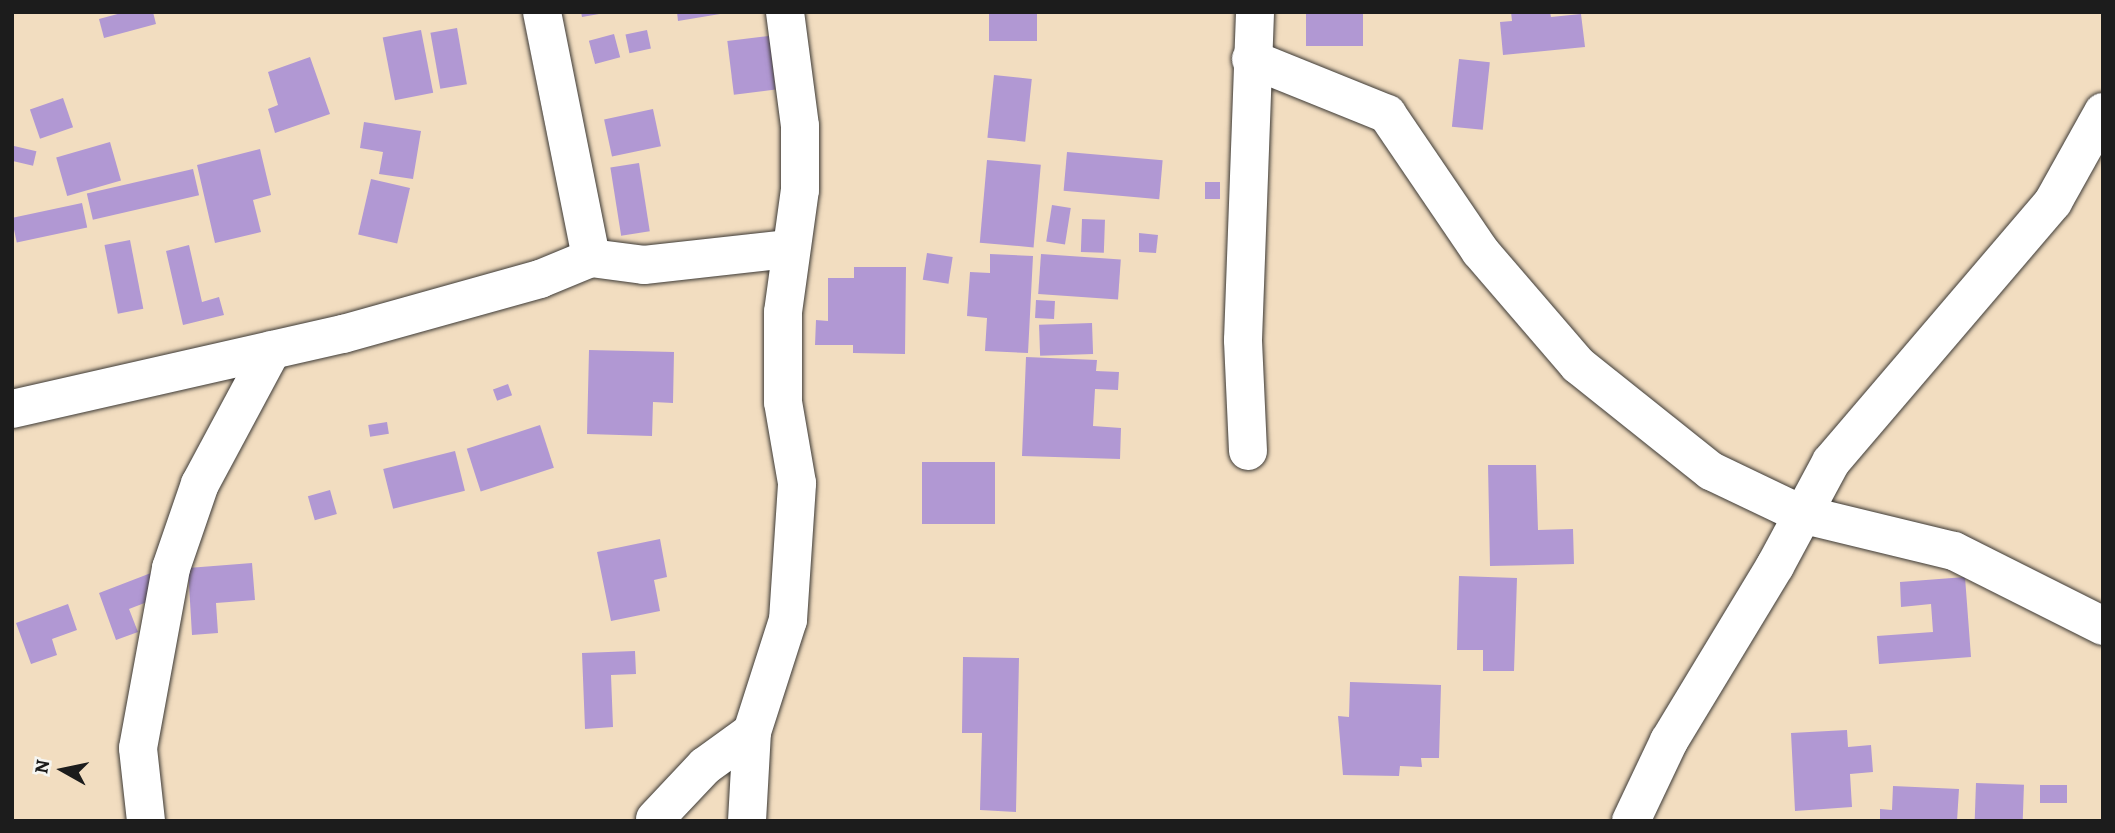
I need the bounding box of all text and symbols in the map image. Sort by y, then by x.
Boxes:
north arrow [28,735,98,805]
text: N [28,758,56,776]

